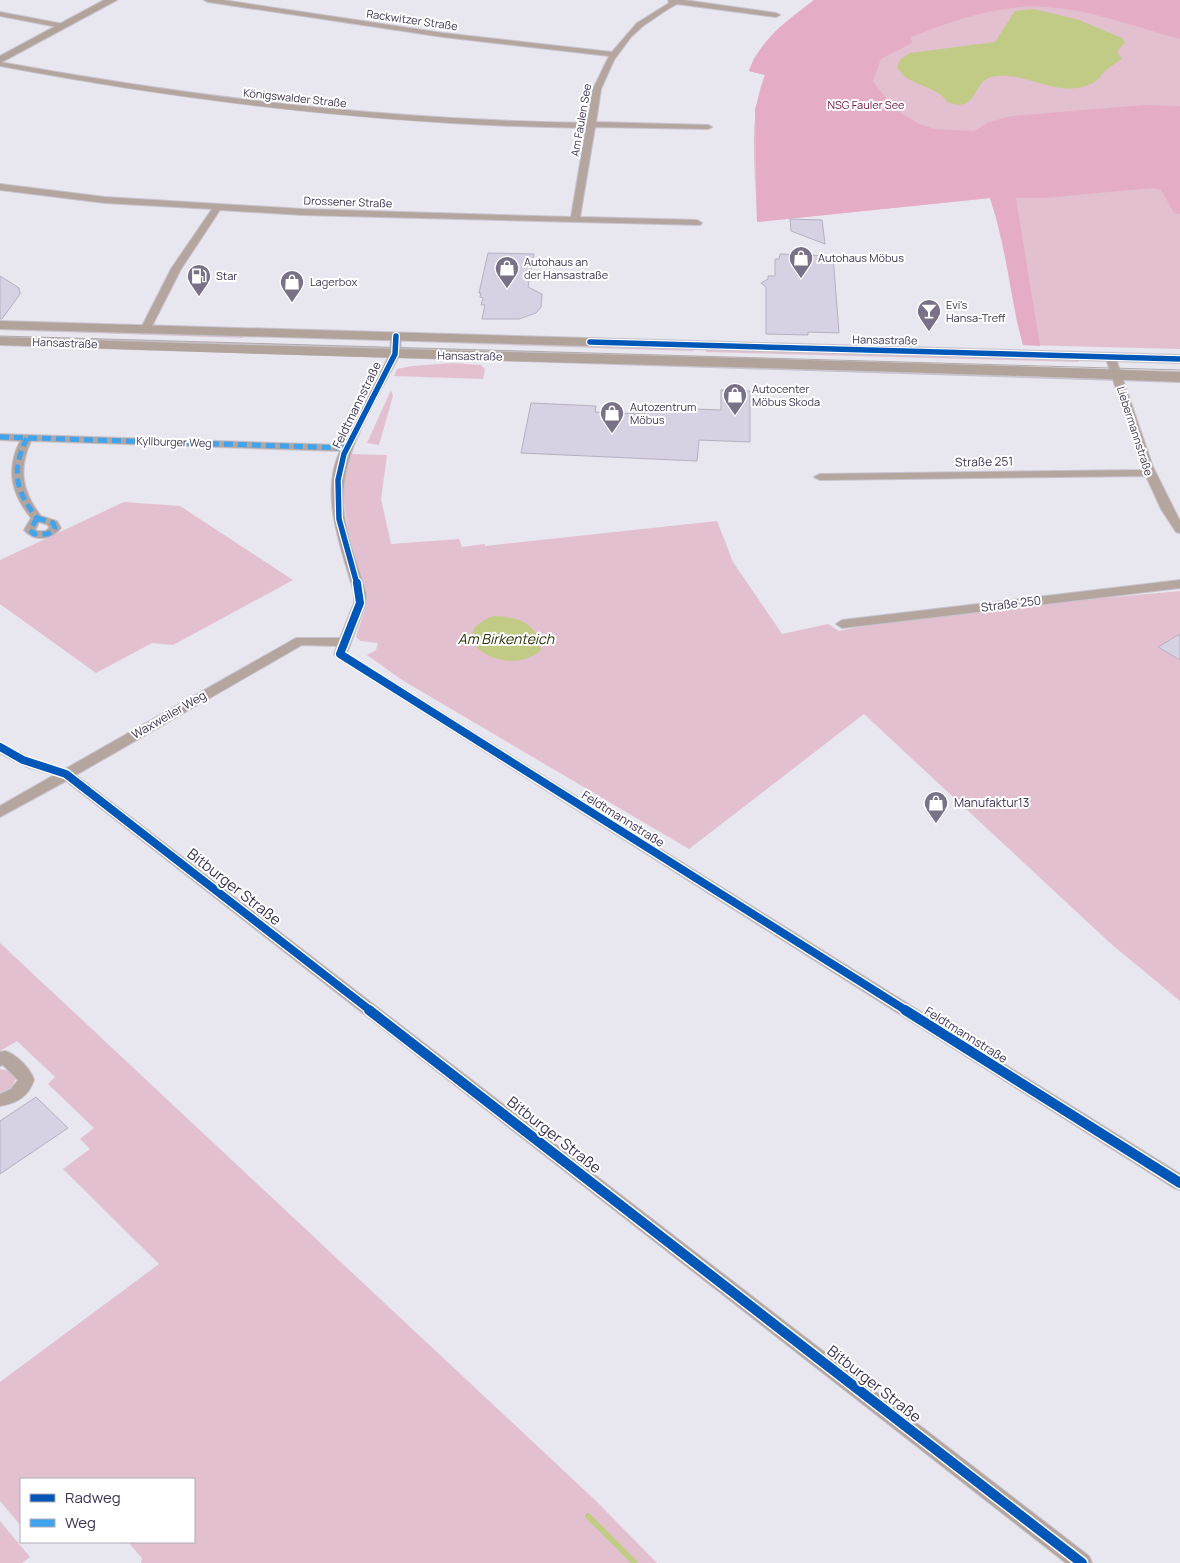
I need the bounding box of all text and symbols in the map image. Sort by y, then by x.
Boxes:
street label: Rackwitzer Straße [365,6,459,33]
street label: Am Faulen See [567,82,594,157]
street label: Königswalder Straße [243,85,348,110]
park label: NSG Fauler See [827,97,905,112]
street label: Drossener Straße [303,192,393,211]
shop icon: Autohaus Möbus [788,245,814,279]
place label: Autohaus Möbus [818,250,904,265]
place label: Autohaus an der Hansastraße [524,254,609,282]
shop icon: Autohaus an der Hansastraße [494,255,520,289]
fuel station icon: Star [186,263,212,297]
place label: Star [216,268,237,283]
shop icon: Lagerbox [279,269,305,303]
place label: Lagerbox [310,274,358,289]
place label: Evi's Hansa-Treff [946,297,1006,325]
bar icon: Evi's Hansa-Treff [916,298,942,332]
street label: Hansastraße [852,331,918,348]
street label: Hansastraße [32,334,98,351]
street label: Hansastraße [437,347,503,364]
street label: Feldtmannstraße [328,358,385,451]
place label: Autocenter Möbus Skoda [752,381,820,409]
shop icon: Autocenter Möbus Skoda [722,382,748,416]
street label: Liebermannstraße [1114,384,1157,478]
place label: Autozentrum Möbus [630,399,696,427]
shop icon: Autozentrum Möbus [599,400,625,434]
street label: Kyllburger Weg [136,433,212,450]
street label: Straße 251 [955,452,1013,471]
street label: Straße 250 [980,591,1042,616]
water label: Am Birkenteich [458,629,555,648]
street label: Waxweiler Weg [128,686,209,743]
street label: Feldtmannstraße [579,786,668,851]
shop icon: Manufaktur13 [923,790,949,824]
place label: Manufaktur13 [954,794,1029,811]
street label: Bitburger Straße [183,843,286,930]
street label: Feldtmannstraße [922,1002,1011,1067]
street label: Bitburger Straße [503,1091,606,1178]
street label: Bitburger Straße [823,1340,926,1427]
legend [20,1478,195,1543]
text: Radweg [65,1487,121,1508]
text: Weg [65,1512,96,1533]

